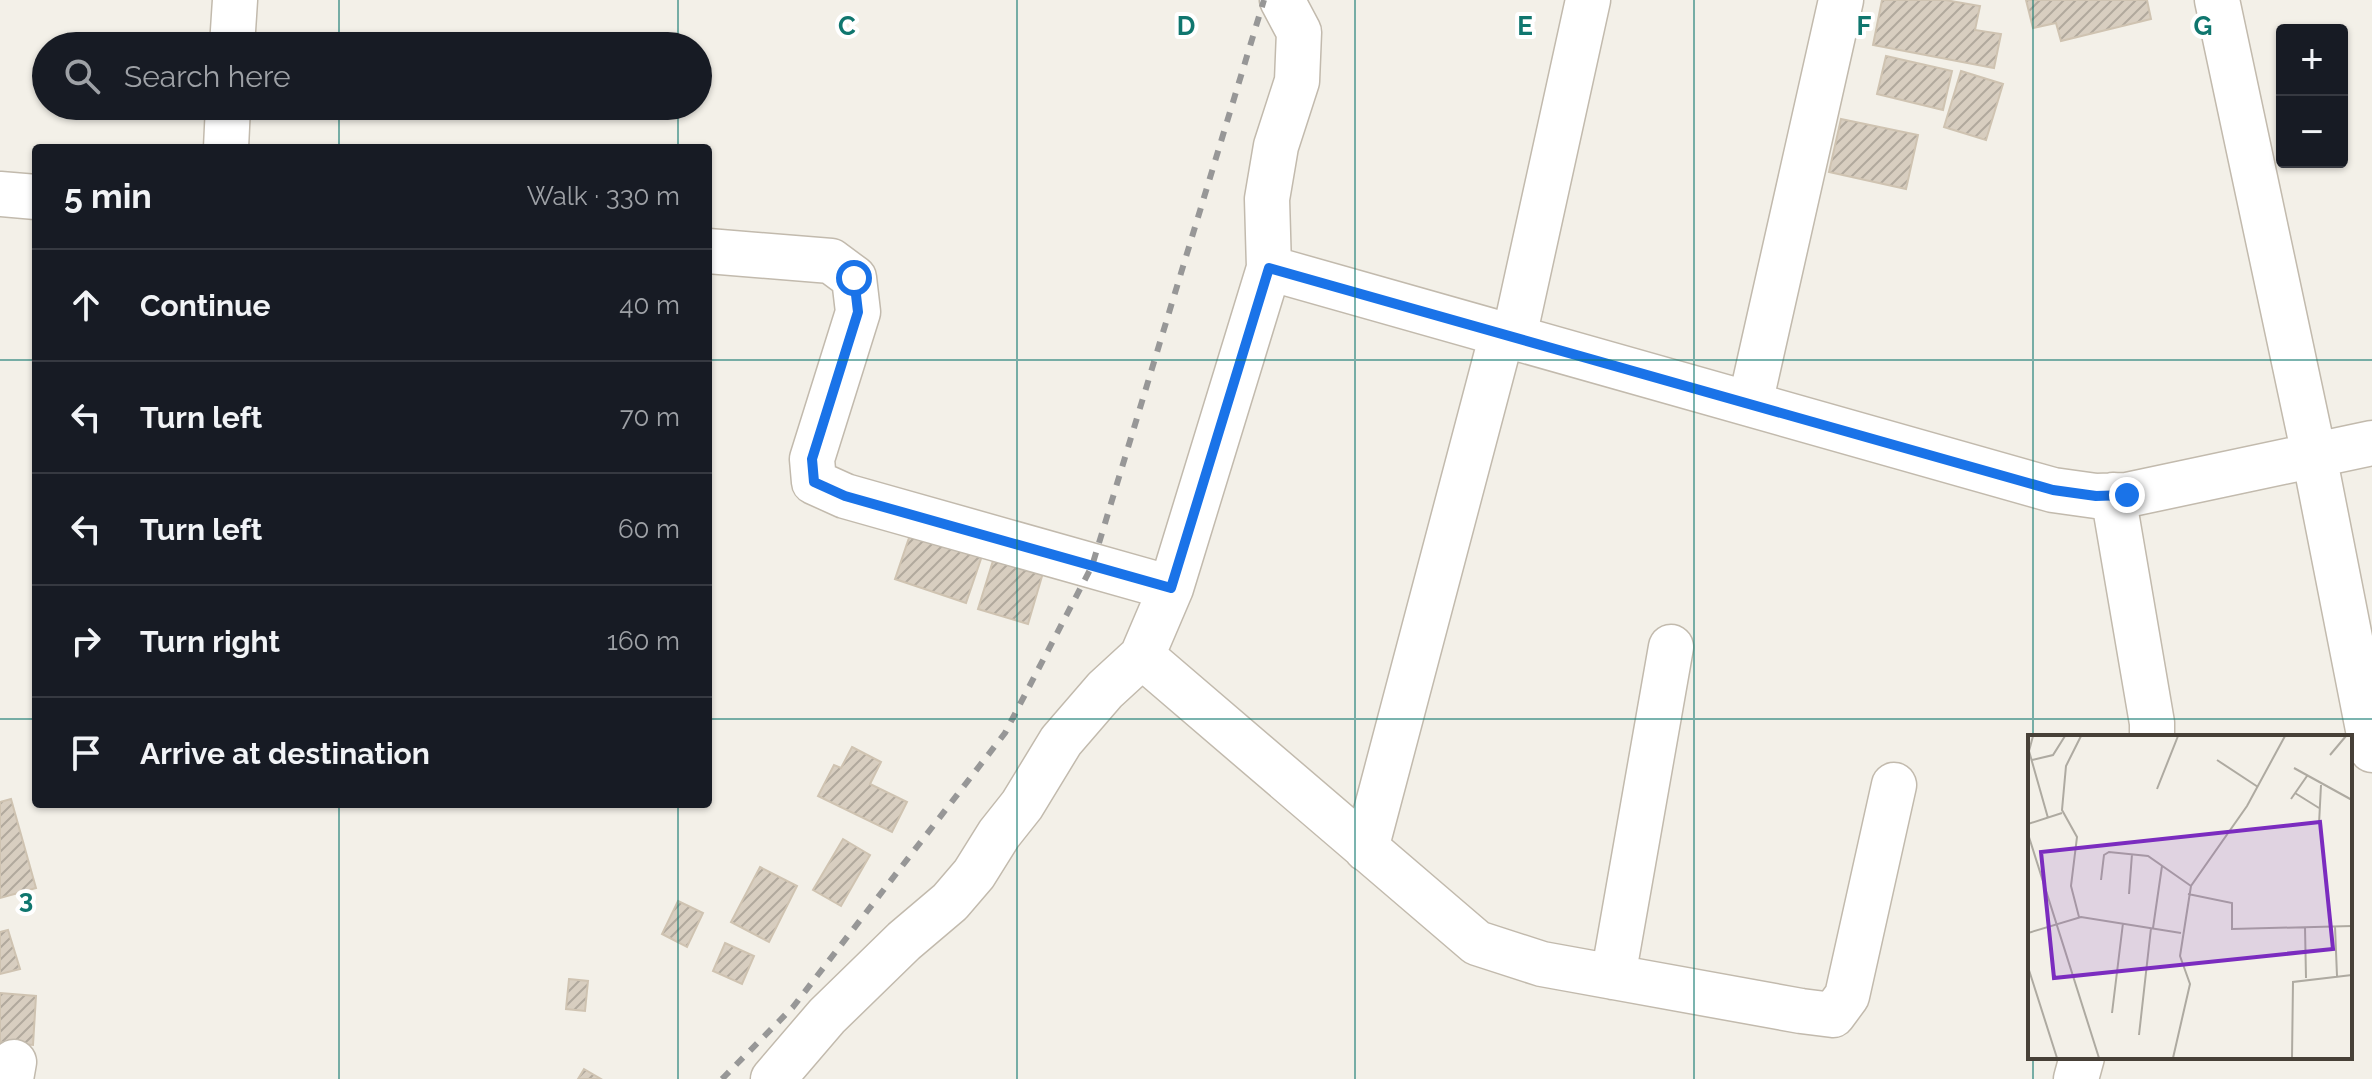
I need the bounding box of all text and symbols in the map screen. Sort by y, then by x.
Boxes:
text: C [838,11,856,41]
text: D [1177,11,1195,41]
text: E [1517,11,1533,41]
text: F [1857,11,1872,41]
text: G [2194,11,2212,41]
map controls [2276,24,2348,168]
button: + [2276,24,2348,96]
search box [32,32,712,120]
icon: search [60,54,104,98]
text: Search here [124,59,291,94]
button: − [2276,96,2348,168]
text: 5 min [64,176,152,216]
text: Walk · 330 m [527,181,680,211]
route start [836,260,872,296]
icon: ahead [64,283,108,327]
text: Continue [140,288,271,323]
text: 40 m [619,290,680,320]
icon: left [64,395,108,439]
text: Turn left [140,400,262,435]
text: 70 m [620,402,680,432]
route end [2109,477,2145,513]
icon: left [64,507,108,551]
text: Turn left [140,512,262,547]
text: 60 m [618,514,680,544]
icon: right [64,619,108,663]
text: Turn right [140,624,280,659]
text: 160 m [607,626,680,656]
icon: arrive [64,731,108,775]
inset map [2028,735,2352,1059]
text: Arrive at destination [140,736,430,771]
text: 3 [19,884,33,914]

